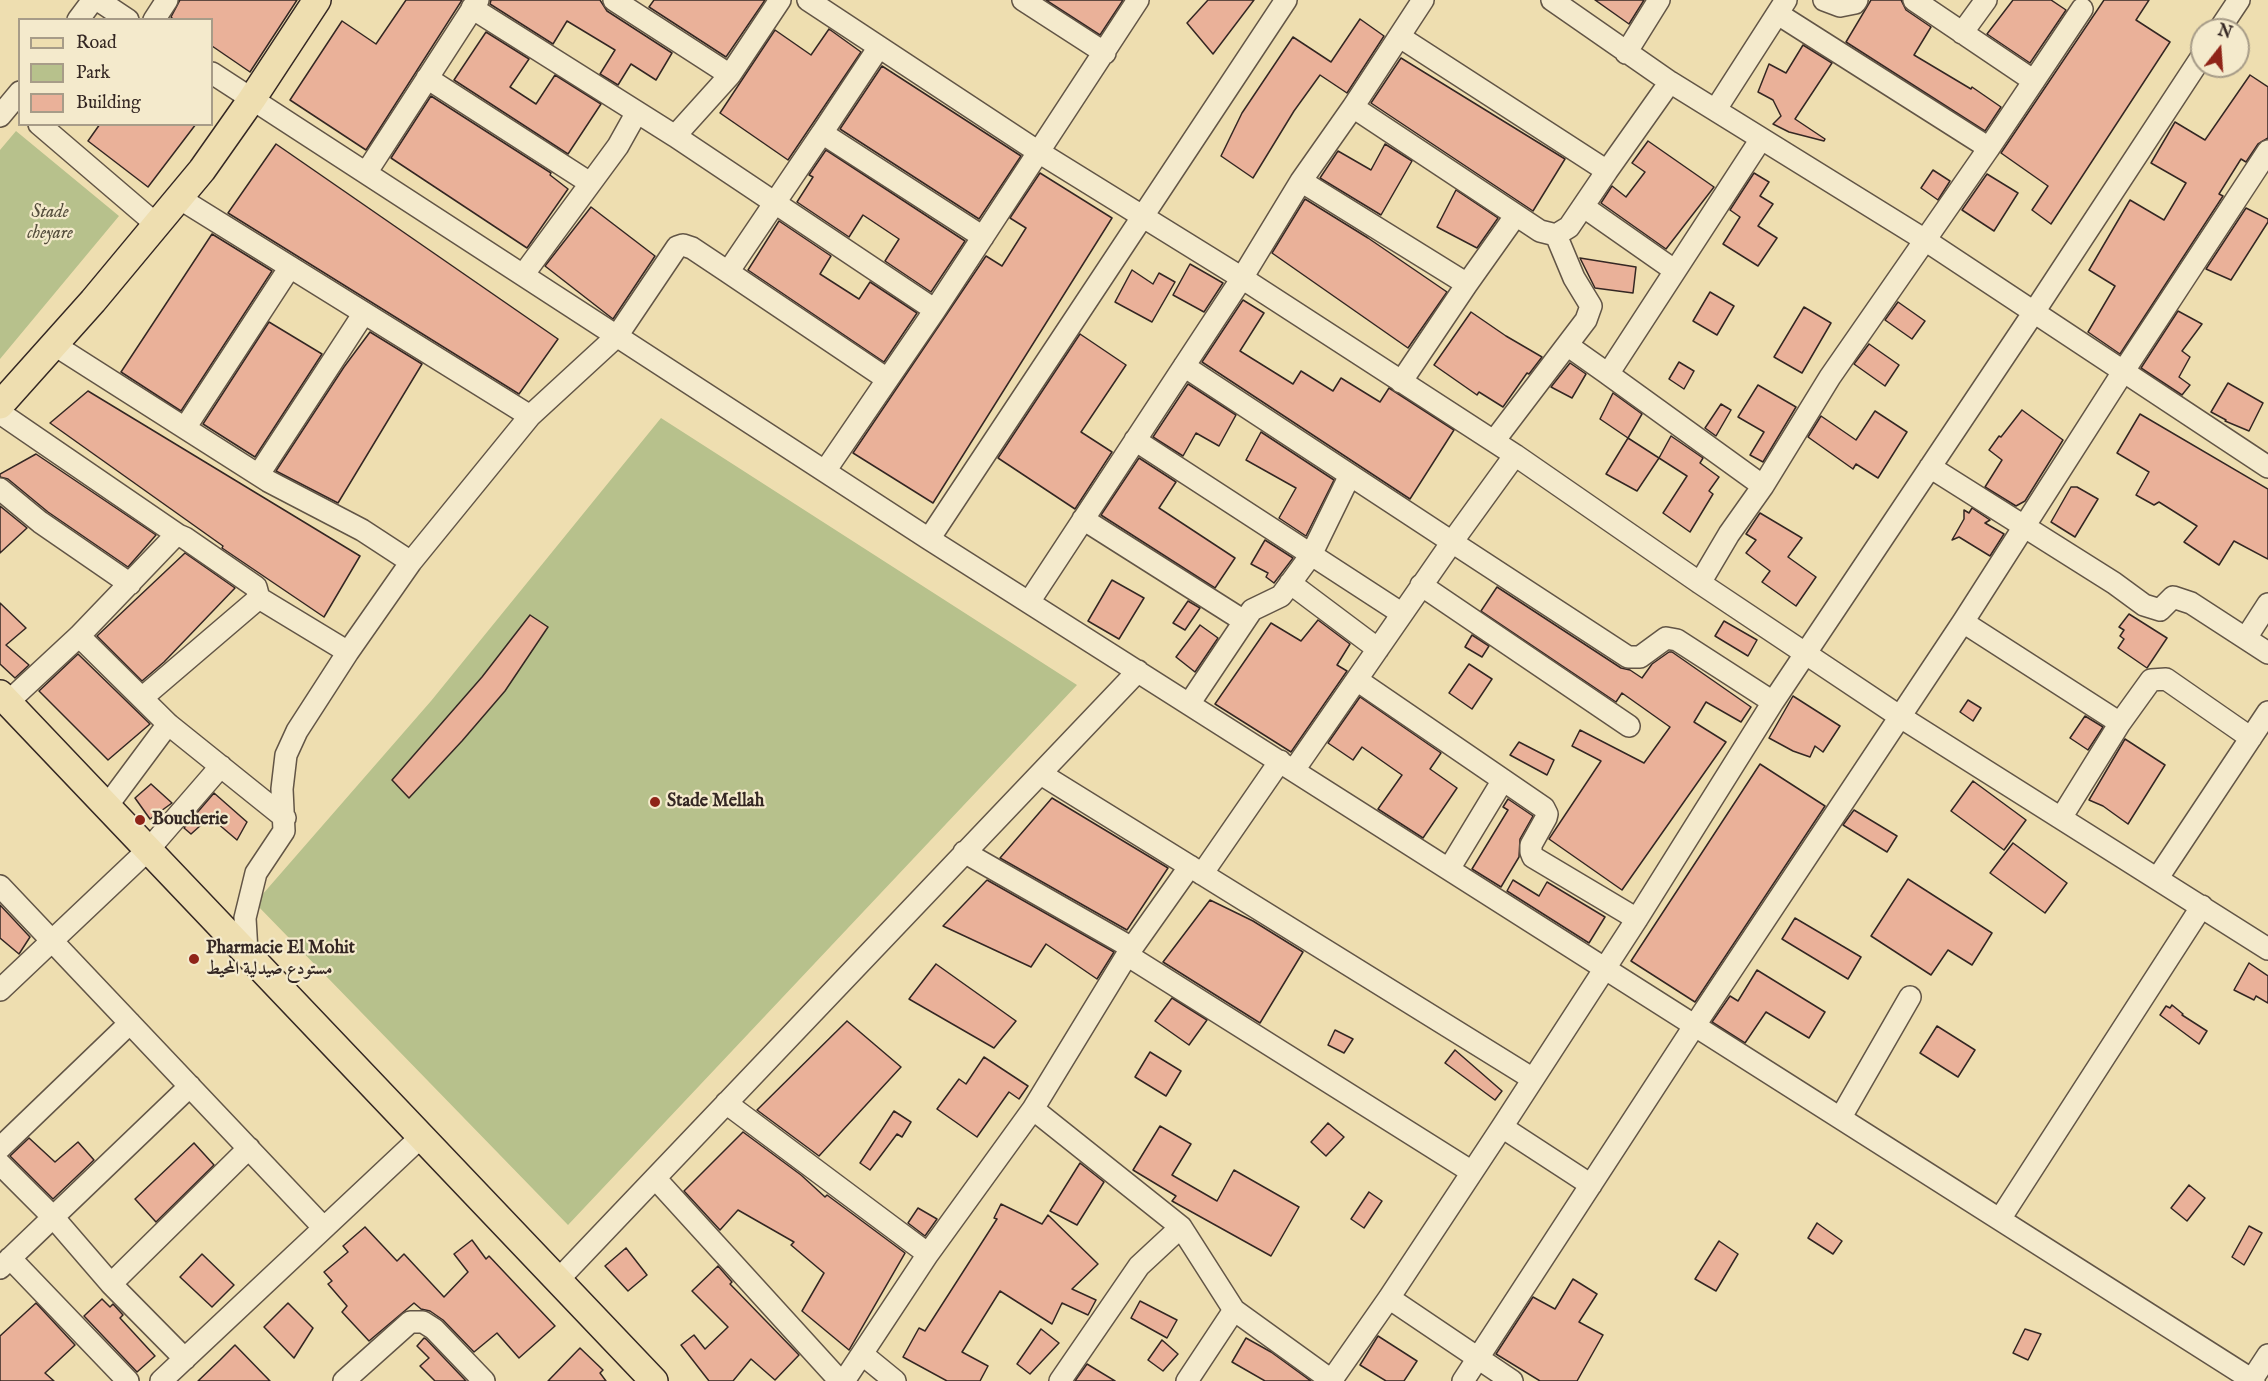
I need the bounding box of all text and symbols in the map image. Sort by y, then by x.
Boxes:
legend [18,18,213,126]
north arrow [2190,18,2250,78]
text: N [2215,21,2234,44]
text: Road [76,32,117,55]
text: Park [76,62,110,85]
text: Building [76,92,141,115]
park label: Stade cheyare [27,202,73,244]
place label: Stade Mellah [667,791,764,813]
marker: Stade Mellah [648,795,662,809]
place label: Boucherie [152,809,228,831]
marker: Boucherie [133,813,147,827]
place label: Pharmacie El Mohit مستودع صيدلية المحيط [206,938,355,980]
marker: Pharmacie El Mohit مستودع صيدلية المحيط [187,952,201,966]

